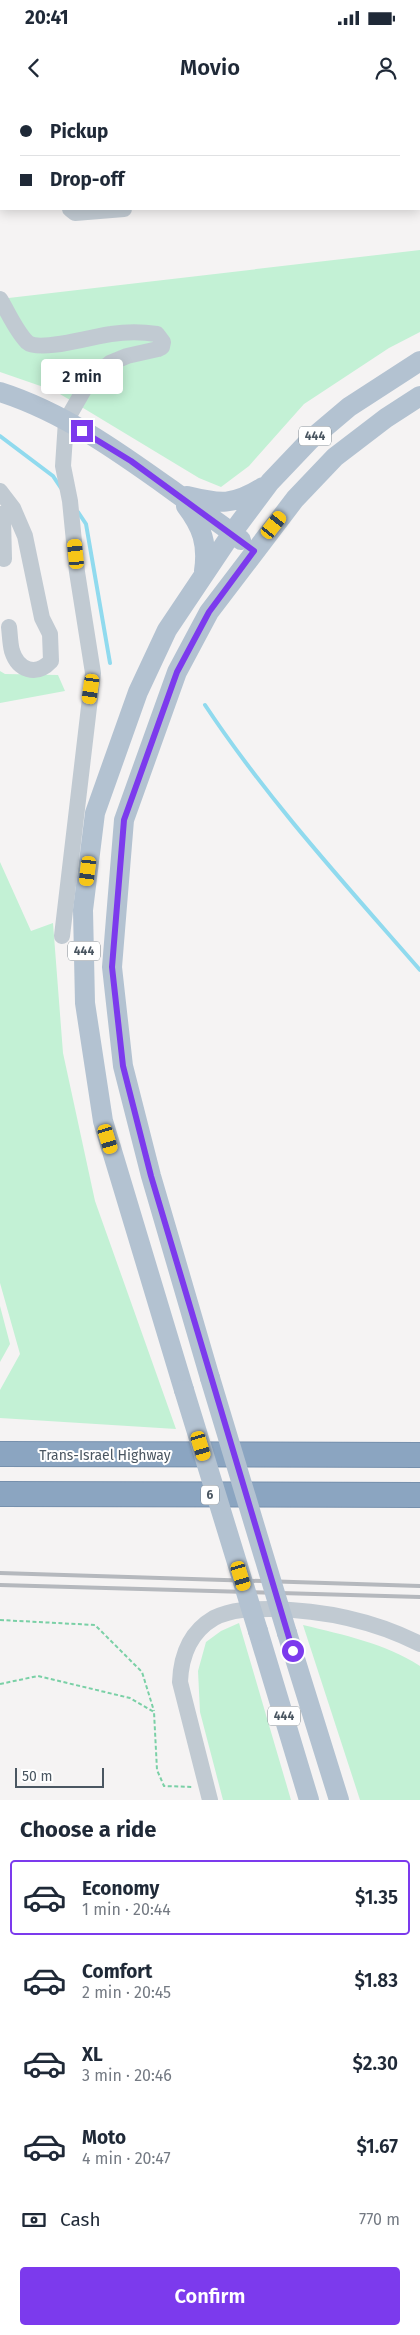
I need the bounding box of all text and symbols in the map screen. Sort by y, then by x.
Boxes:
text: 20:41 [25,6,69,29]
icon: back [20,54,48,82]
text: Movio [180,54,240,81]
icon: person [372,54,400,82]
text: Pickup [50,120,108,143]
text: Drop-off [50,168,124,191]
callout: 2 min [41,358,123,394]
text: 2 min [62,367,102,386]
route end [71,420,93,442]
road number: 444 [299,426,331,446]
car [258,509,289,541]
car [66,538,85,570]
car [81,673,100,705]
car [78,855,97,887]
road number: 444 [68,941,100,960]
car [96,1122,119,1156]
car [189,1429,212,1463]
street label: Trans-Israel Highway [39,1447,171,1464]
road number: 6 [201,1486,219,1504]
car [229,1559,252,1593]
route start [282,1640,304,1662]
road number: 444 [268,1706,300,1725]
scale bar [15,1765,104,1788]
text: 50 m [22,1768,53,1785]
text: Choose a ride [20,1816,156,1843]
icon: car [22,1875,67,1920]
text: Economy [82,1877,159,1900]
text: $1.35 [355,1886,398,1909]
text: 1 min · 20:44 [82,1900,171,1919]
icon: car [22,1958,67,2003]
text: Comfort [82,1960,152,1983]
text: $1.83 [354,1969,398,1992]
text: 2 min · 20:45 [82,1983,171,2002]
icon: car [22,2041,67,2086]
text: XL [82,2043,103,2066]
text: $2.30 [352,2052,398,2075]
text: 3 min · 20:46 [82,2066,172,2085]
icon: car [22,2124,67,2169]
text: Moto [82,2126,126,2149]
text: $1.67 [356,2135,398,2158]
text: 4 min · 20:47 [82,2149,171,2168]
icon: cash [20,2206,48,2234]
text: Cash [60,2208,101,2231]
text: 770 m [359,2210,400,2229]
button: Confirm [20,2267,400,2325]

